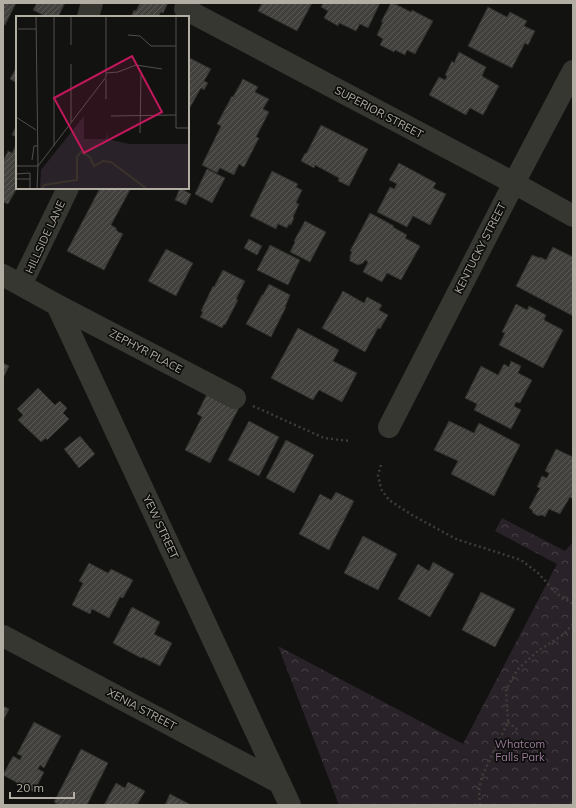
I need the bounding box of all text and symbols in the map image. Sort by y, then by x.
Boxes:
inset map [16,16,189,189]
street label: SUPERIOR STREET [332,83,426,141]
street label: HILLSIDE LANE [22,198,68,276]
street label: KENTUCKY STREET [451,200,509,296]
street label: ZEPHYR PLACE [107,326,185,376]
street label: YEW STREET [140,492,182,561]
street label: XENIA STREET [105,685,179,733]
park label: Whatcom Falls Park [495,737,545,764]
scale bar [10,774,74,800]
text: 20 m [16,780,44,795]

